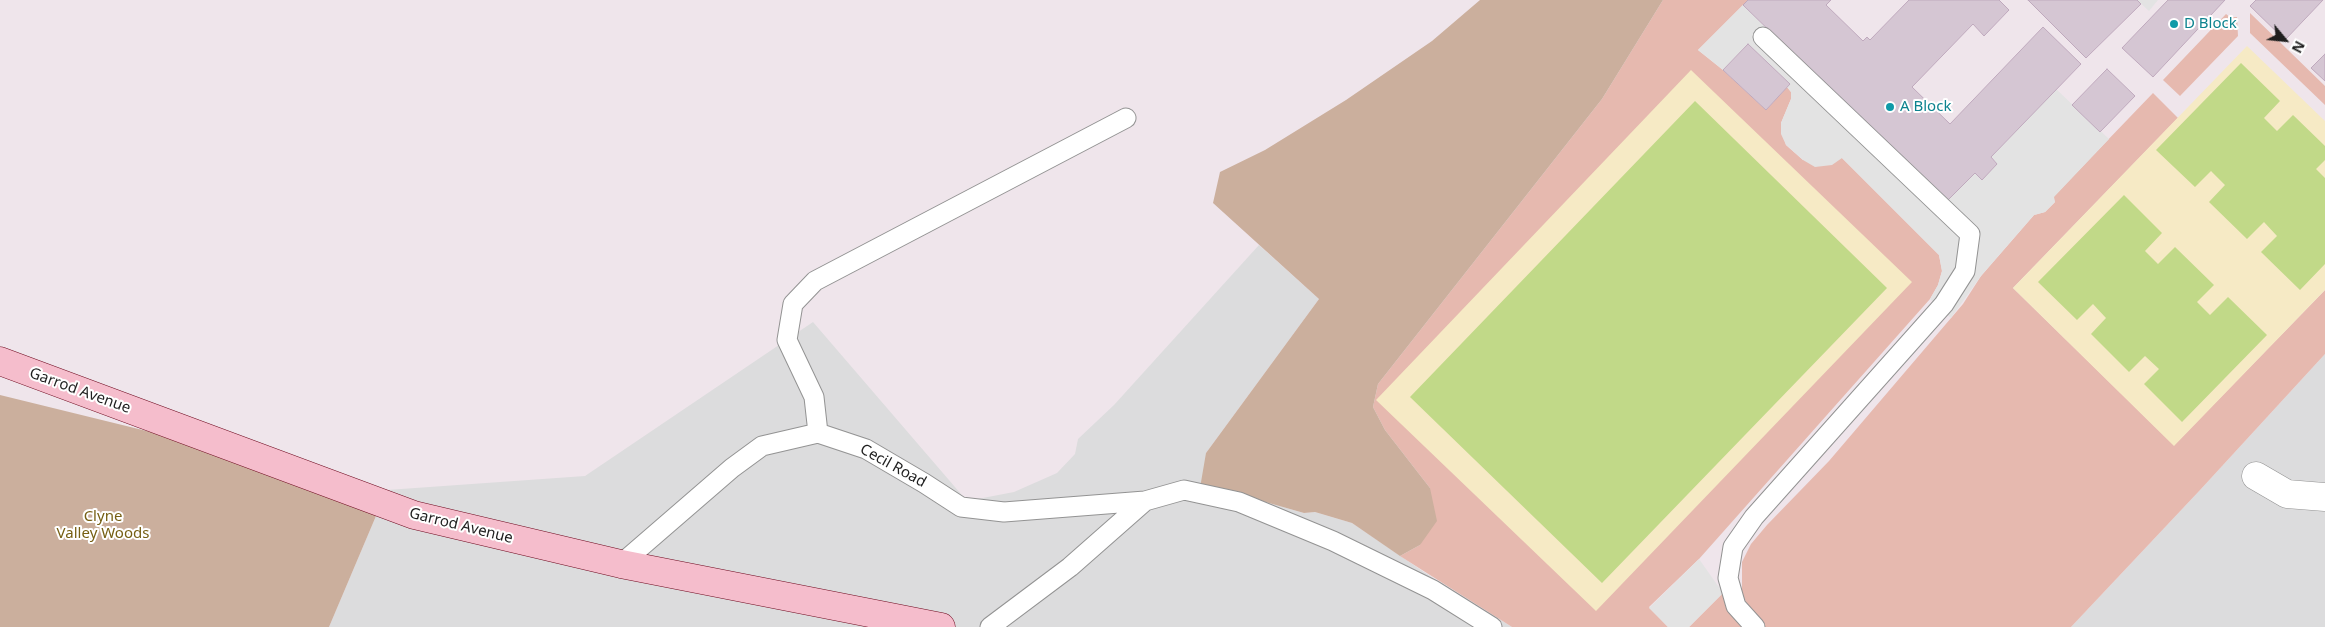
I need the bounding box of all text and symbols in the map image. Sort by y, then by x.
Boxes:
place label: D Block [2184,15,2237,33]
north arrow [2260,15,2310,65]
marker: D Block [2168,18,2180,30]
text: N [2288,38,2310,57]
place label: A Block [1900,98,1951,116]
marker: A Block [1884,101,1896,113]
street label: Garrod Avenue [27,364,133,418]
street label: Cecil Road [857,440,929,492]
street label: Garrod Avenue [407,504,515,548]
park label: Clyne Valley Woods [57,508,149,543]

